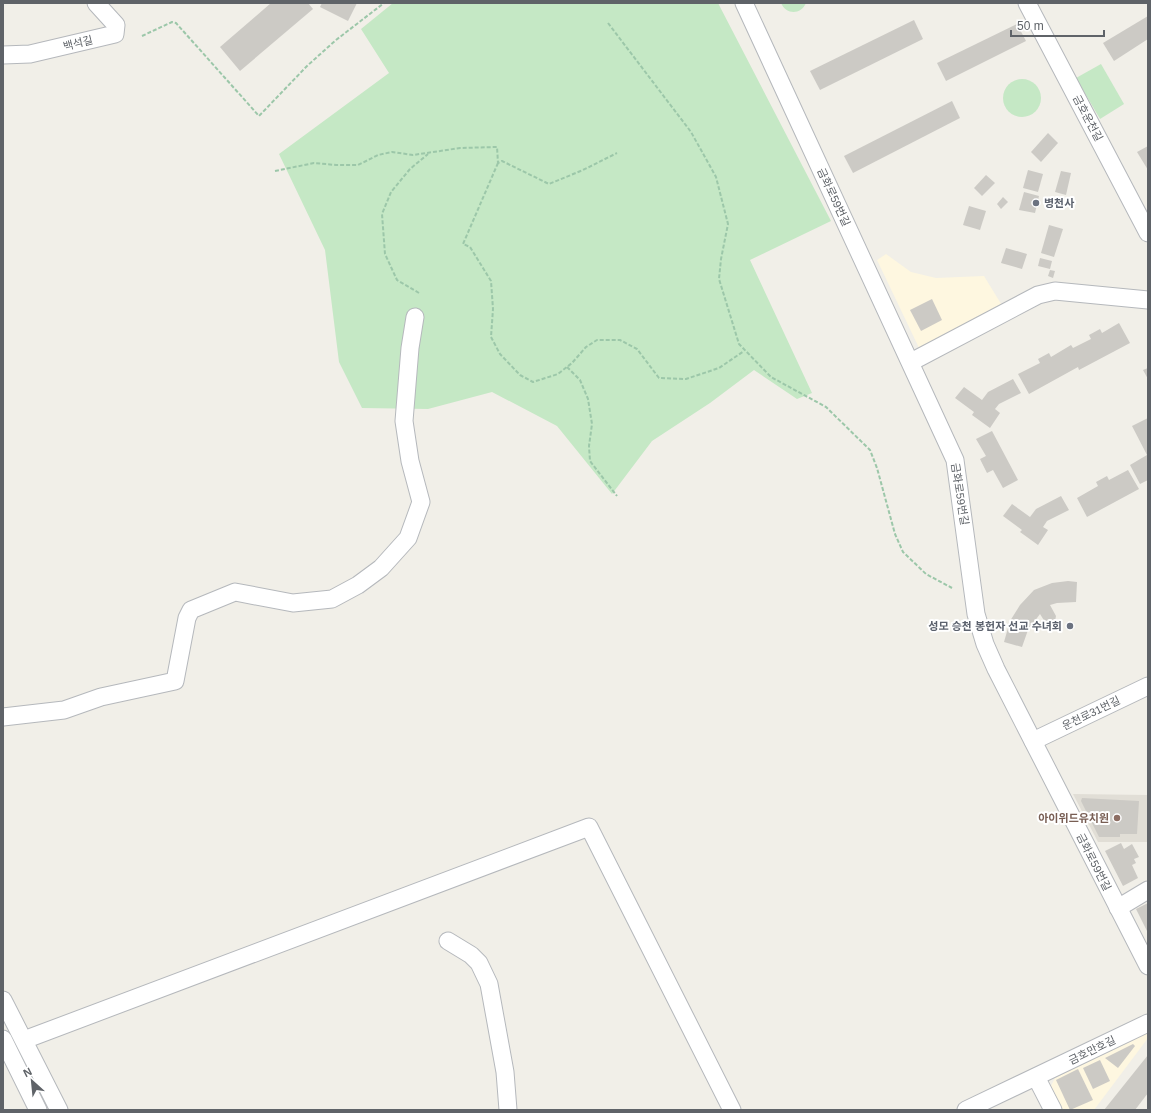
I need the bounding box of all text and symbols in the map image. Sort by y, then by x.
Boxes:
scale bar [1011,12,1104,38]
text: 50 m [1017,19,1044,33]
street label: 백석길 [62,34,94,52]
street label: 금호운천길 [1071,93,1105,143]
street label: 금화로59번길 [815,166,853,228]
place label: 병천사 [1044,197,1074,209]
marker: 병천사 [1031,198,1041,208]
street label: 금화로59번길 [949,462,971,526]
place label: 성모 승천 봉헌자 선교 수녀회 [928,620,1062,632]
marker: 성모 승천 봉헌자 선교 수녀회 [1065,621,1075,631]
street label: 운천로31번길 [1060,694,1122,732]
place label: 아이위드유치원 [1038,812,1109,824]
marker: 아이위드유치원 [1112,813,1122,823]
street label: 금화로59번길 [1074,831,1114,893]
street label: 금호만호길 [1067,1034,1117,1066]
north arrow [12,1061,52,1101]
text: N [21,1065,34,1079]

